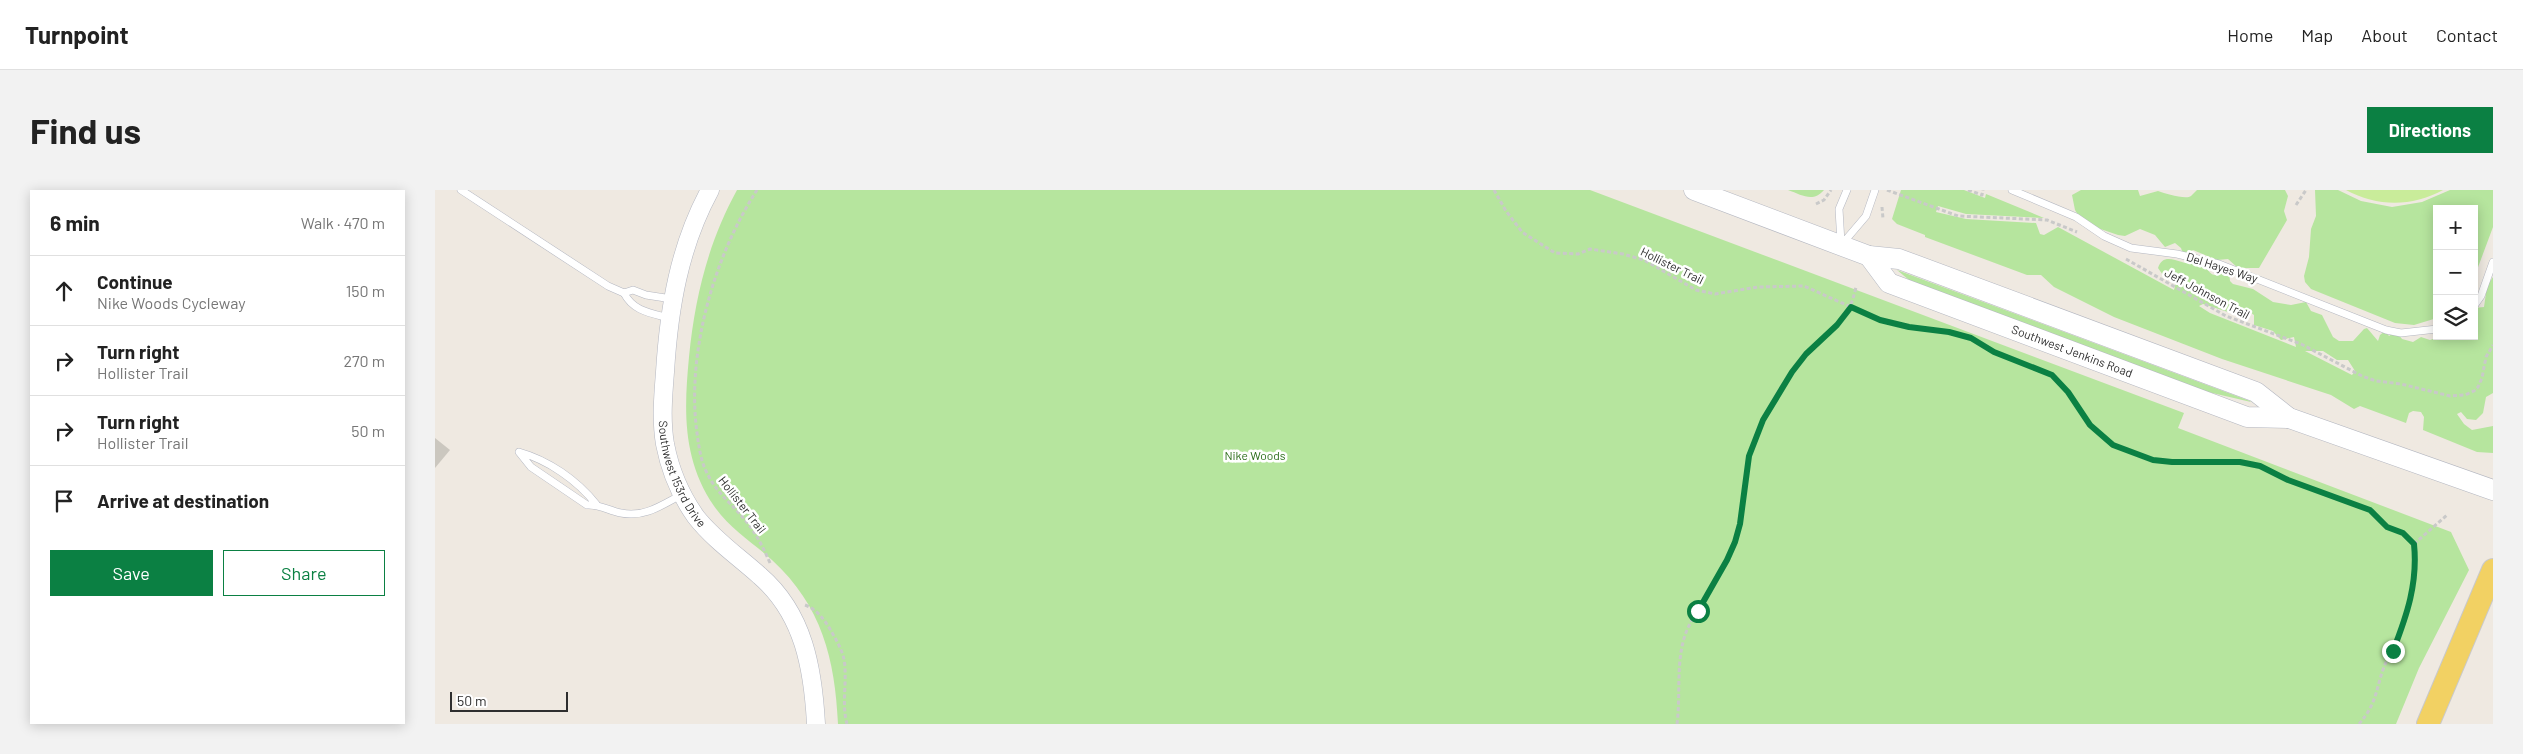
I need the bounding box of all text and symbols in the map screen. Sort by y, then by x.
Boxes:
text: Turnpoint [25,20,129,49]
text: Home [2227,24,2273,46]
text: Map [2301,24,2333,46]
text: About [2361,24,2408,46]
text: Contact [2436,24,2498,46]
button: Directions [2367,107,2493,153]
text: Find us [30,109,141,151]
map controls [2433,205,2478,340]
button: + [2433,205,2478,250]
text: 6 min [50,210,100,235]
text: Walk · 470 m [301,213,385,232]
street label: Hollister Trail [1639,244,1706,286]
street label: Del Hayes Way [2185,249,2260,285]
button: − [2433,250,2478,295]
street label: Jeff Johnson Trail [2163,265,2252,321]
text: Continue [97,270,173,293]
icon: ahead [50,277,78,305]
text: 150 m [346,281,385,300]
text: Nike Woods Cycleway [97,293,246,312]
button: layers [2433,295,2478,340]
street label: Southwest Jenkins Road [2010,322,2135,380]
text: Turn right [97,340,179,363]
icon: right [50,347,78,375]
text: 270 m [343,351,385,370]
text: Hollister Trail [97,363,188,382]
text: Turn right [97,410,179,433]
icon: right [50,417,78,445]
street label: Southwest 153rd Drive [657,420,709,530]
text: 50 m [351,421,385,440]
text: Hollister Trail [97,433,188,452]
park label: Nike Woods [1224,448,1286,462]
street label: Hollister Trail [716,473,769,536]
icon: arrive [50,487,78,515]
text: Arrive at destination [97,489,269,512]
button: Save [50,550,213,596]
button: Share [223,550,385,596]
route start [1687,600,1710,623]
route end [2382,640,2405,663]
scale bar [450,689,567,712]
text: 50 m [457,692,486,709]

